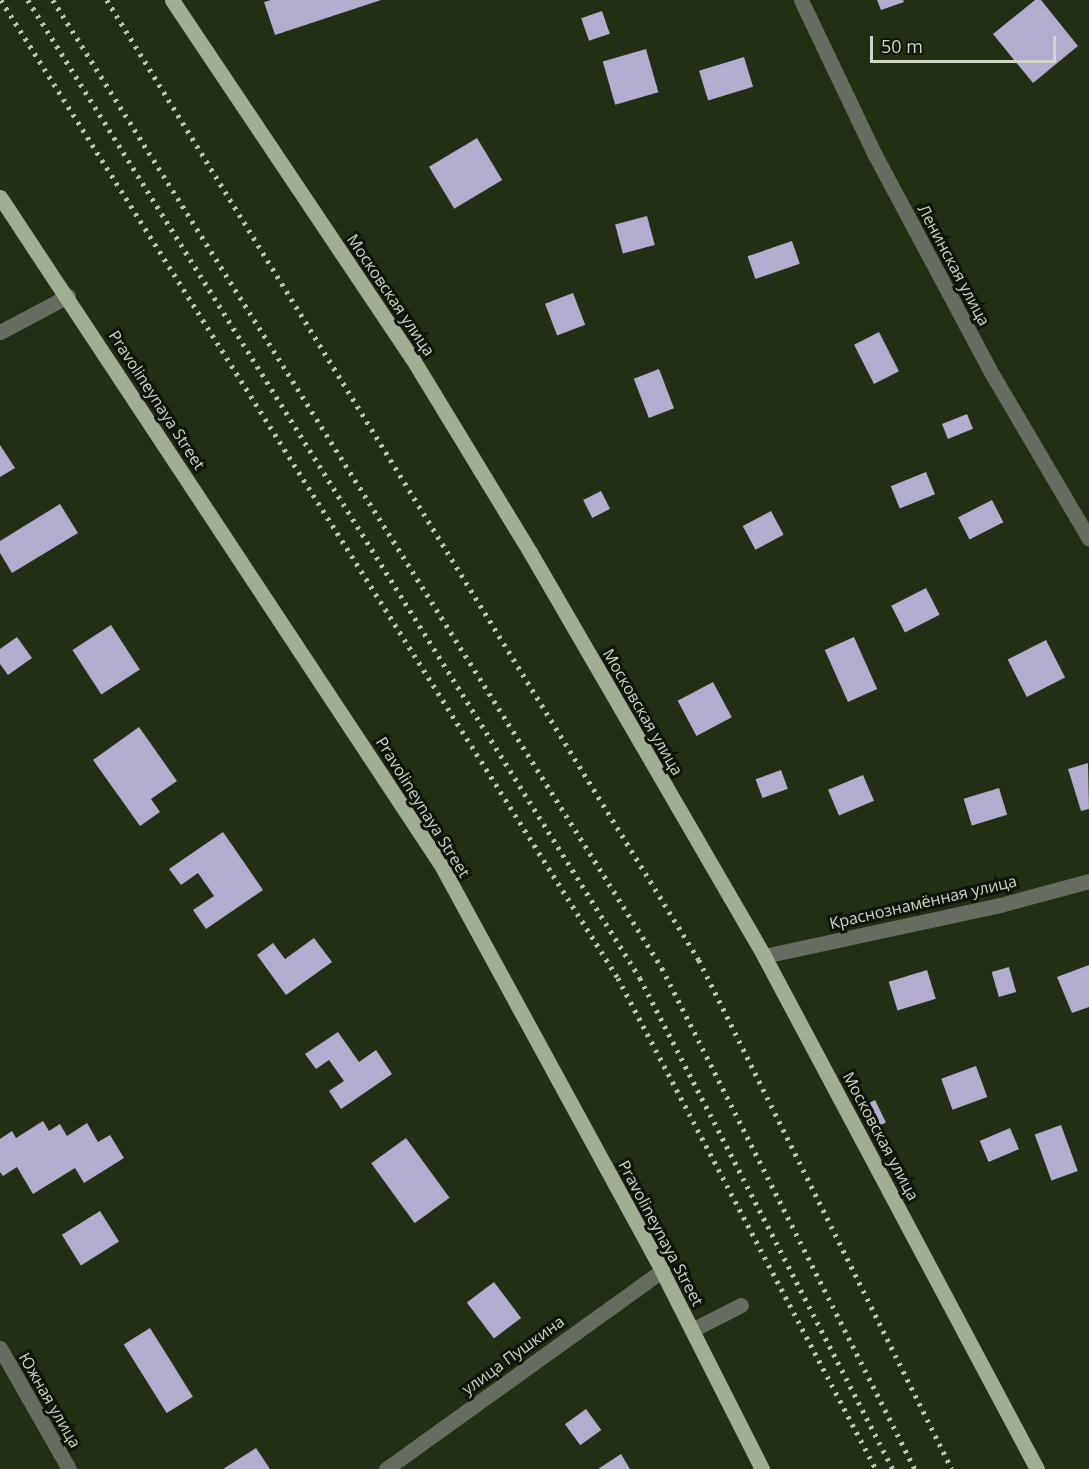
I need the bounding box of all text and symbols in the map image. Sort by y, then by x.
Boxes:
scale bar [873,24,1059,62]
text: 50 m [881,34,923,58]
street label: Ленинская улица [914,201,994,329]
street label: Московская улица [343,230,439,360]
street label: Pravolineynaya Street [105,327,209,473]
street label: Московская улица [599,645,687,779]
street label: Pravolineynaya Street [372,733,474,881]
street label: Краснознамённая улица [827,871,1019,933]
street label: Московская улица [839,1068,923,1204]
street label: Pravolineynaya Street [614,1157,708,1309]
street label: улица Пушкина [458,1311,568,1399]
street label: Южная улица [15,1349,85,1451]

